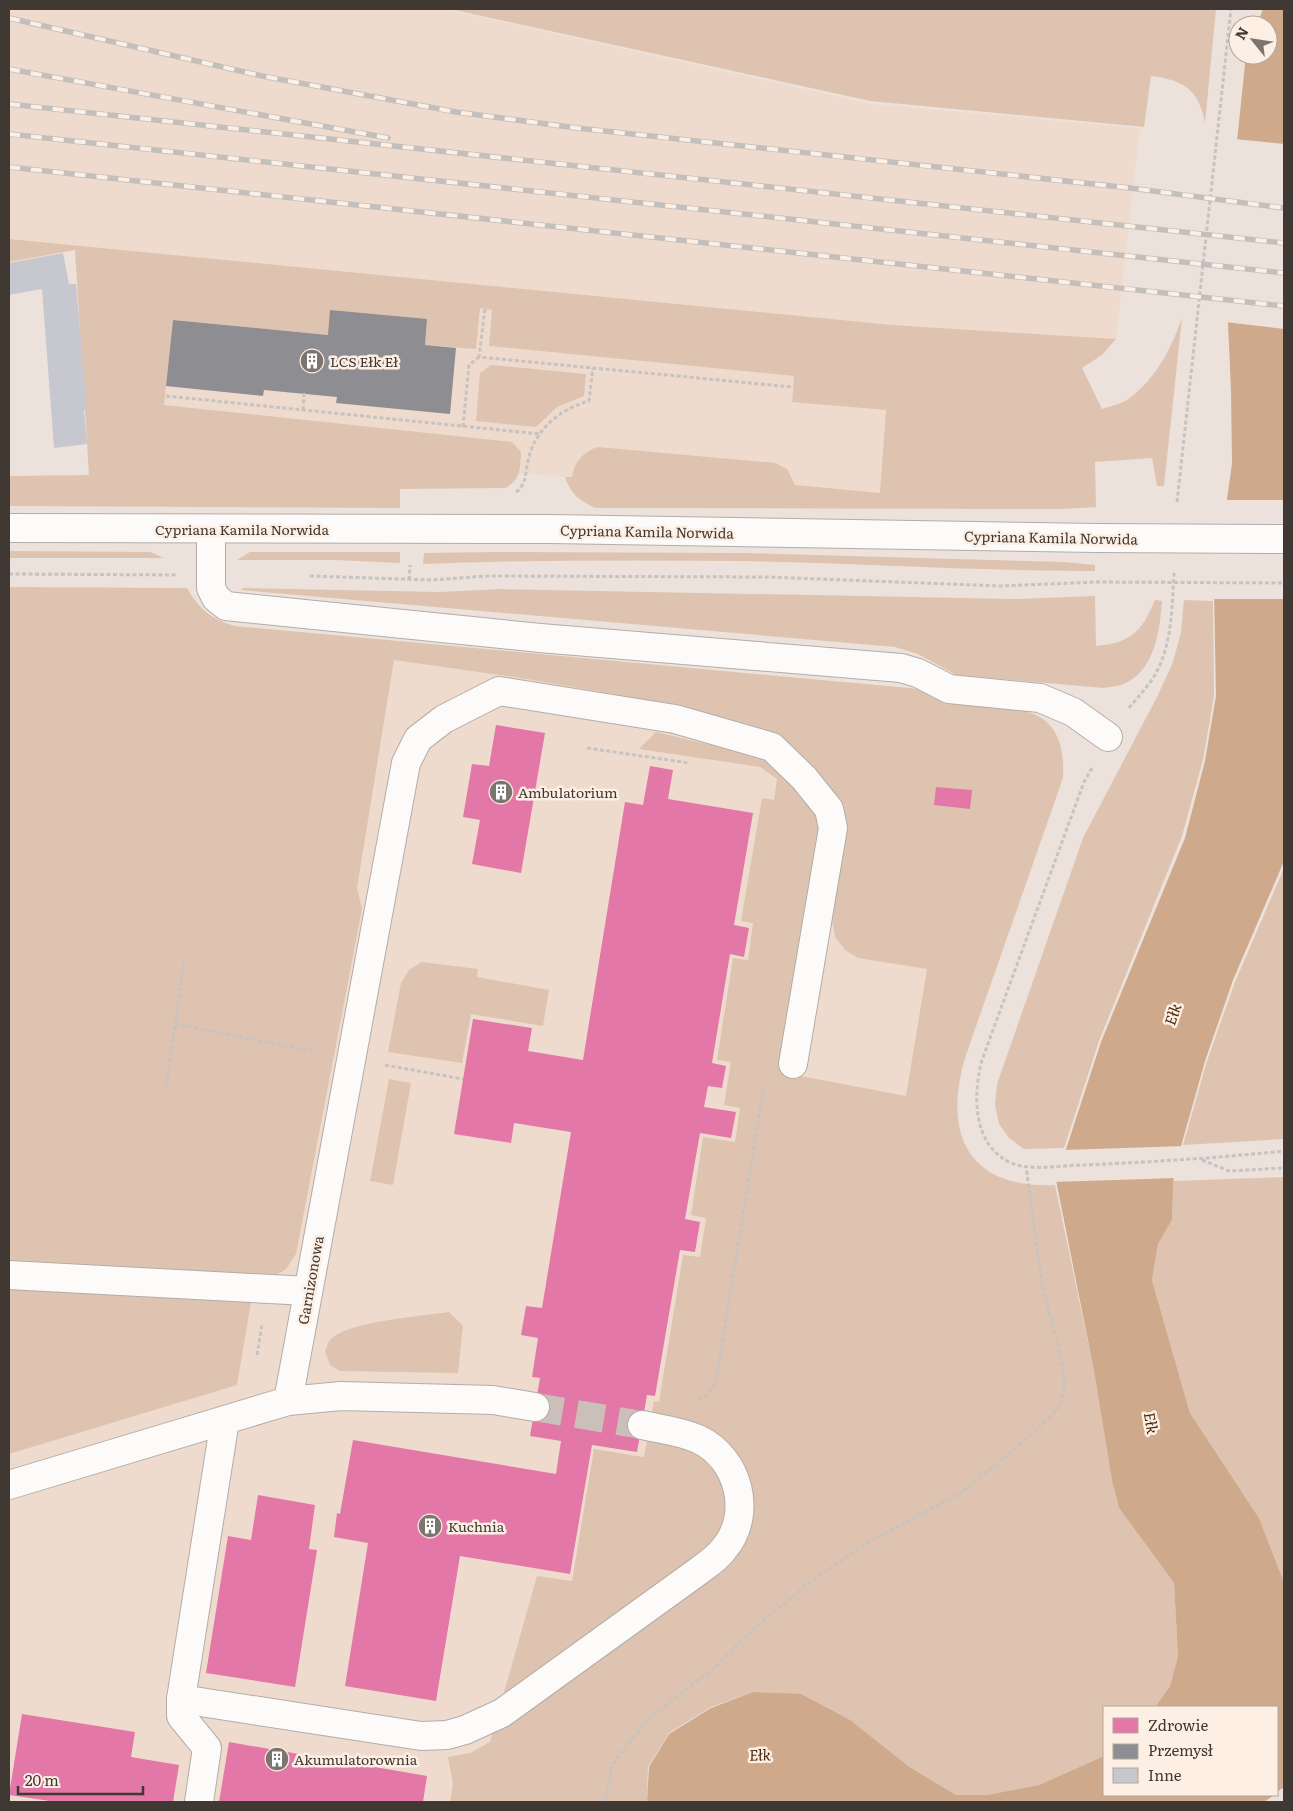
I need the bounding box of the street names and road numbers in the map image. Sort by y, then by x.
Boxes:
street label: Cypriana Kamila Norwida [155,519,329,539]
street label: Cypriana Kamila Norwida [560,519,735,543]
street label: Cypriana Kamila Norwida [964,525,1139,549]
street label: Garnizonowa [292,1233,328,1326]

